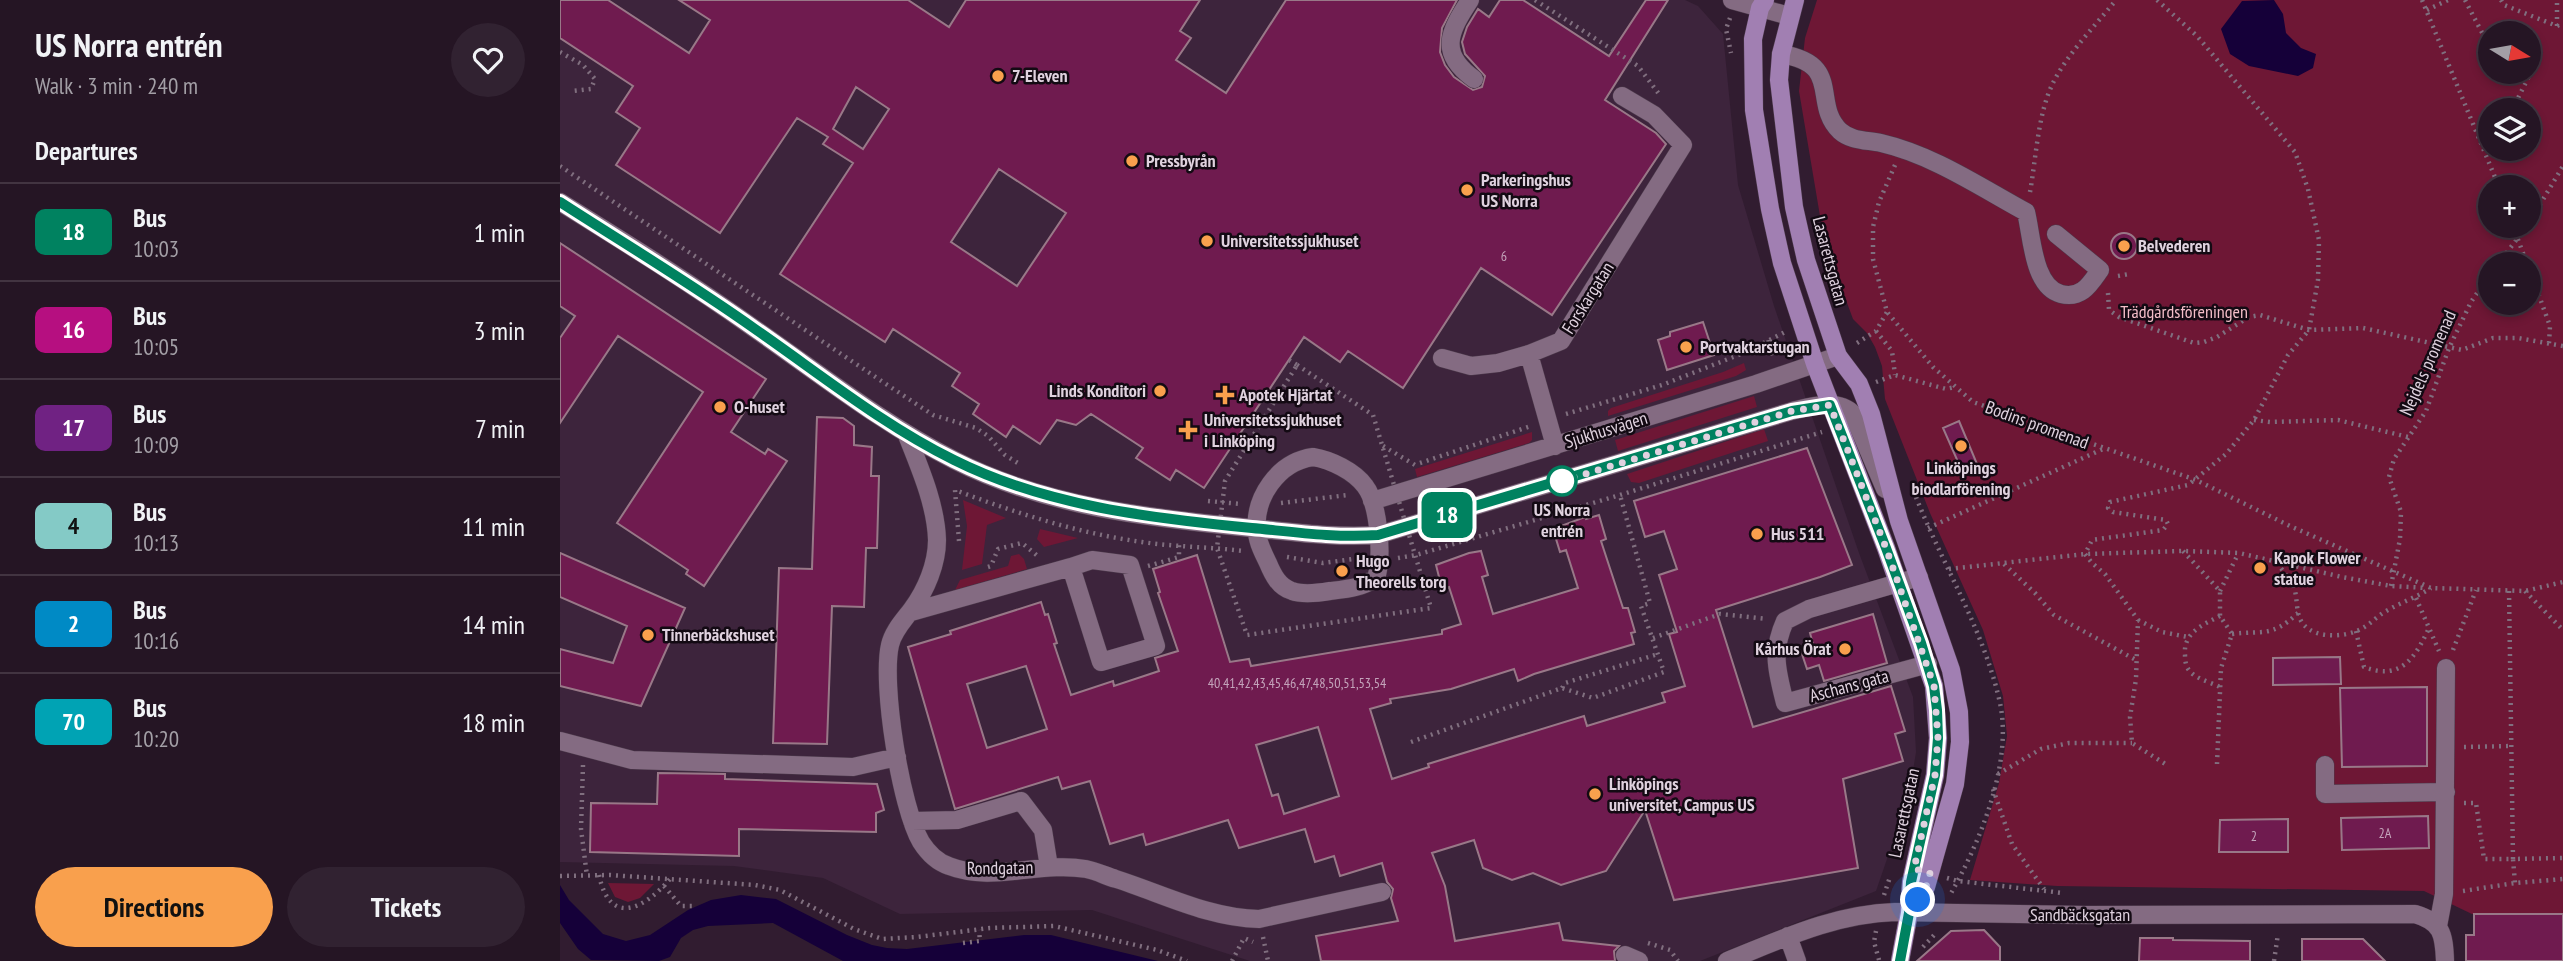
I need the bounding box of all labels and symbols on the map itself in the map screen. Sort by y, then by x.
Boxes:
north arrow [2478,21,2541,84]
place label: 7-Eleven [1012,64,1068,87]
marker: 7-Eleven [990,68,1006,84]
place label: Pressbyrån [1146,149,1216,172]
marker: Pressbyrån [1124,153,1140,169]
place label: Parkeringshus US Norra [1481,168,1571,212]
marker: Parkeringshus US Norra [1459,182,1475,198]
street label: Lasarettsgatan [1808,214,1853,308]
place label: Universitetssjukhuset [1221,229,1359,252]
marker: Universitetssjukhuset [1199,233,1215,249]
place label: Belvederen [2138,234,2210,257]
marker: Belvederen [2116,238,2132,254]
house number: 6 [1501,247,1507,265]
street label: Forskargatan [1557,258,1619,338]
park label: Trädgårdsföreningen [2120,300,2248,323]
street label: Nejdels promenad [2394,307,2461,419]
place label: Portvaktarstugan [1700,335,1810,358]
marker: Portvaktarstugan [1678,339,1694,355]
place label: Linds Konditori [1049,379,1146,402]
marker: Linds Konditori [1152,383,1168,399]
place label: Apotek Hjärtat [1238,383,1333,406]
marker: Apotek Hjärtat [1217,387,1233,403]
place label: O-huset [734,395,785,418]
street label: Bodins promenad [1982,395,2092,454]
marker: O-huset [712,399,728,415]
street label: Sjukhusvägen [1562,406,1650,453]
place label: Universitetssjukhuset i Linköping [1204,408,1342,452]
marker: Universitetssjukhuset i Linköping [1178,420,1198,440]
marker: Linköpings biodlarförening [1953,438,1969,454]
place label: Linköpings biodlarförening [1911,456,2011,500]
marker: US Norra entrén [1547,466,1577,496]
line badge: 18 [1416,492,1478,538]
place label: US Norra entrén [1534,498,1590,542]
place label: Hus 511 [1771,522,1824,545]
marker: Hus 511 [1749,526,1765,542]
place label: Kapok Flower statue [2274,546,2361,590]
place label: Hugo Theorells torg [1356,549,1447,593]
marker: Kapok Flower statue [2252,560,2268,576]
marker: Hugo Theorells torg [1334,563,1350,579]
place label: Tinnerbäckshuset [662,623,775,646]
marker: Tinnerbäckshuset [640,627,656,643]
place label: Kårhus Örat [1755,637,1832,660]
marker: Kårhus Örat [1837,641,1853,657]
street label: Aschans gata [1807,664,1891,707]
house number: 40,41,42,43,45,46,47,48,50,51,53,54 [1208,674,1387,692]
street label: Lasarettsgatan [1883,766,1924,860]
place label: Linköpings universitet, Campus US [1609,772,1755,816]
marker: Linköpings universitet, Campus US [1587,786,1603,802]
house number: 2A [2379,824,2392,842]
house number: 2 [2251,827,2257,845]
street label: Rondgatan [967,855,1033,880]
your location [1900,882,1935,917]
street label: Sandbäcksgatan [2030,903,2130,926]

